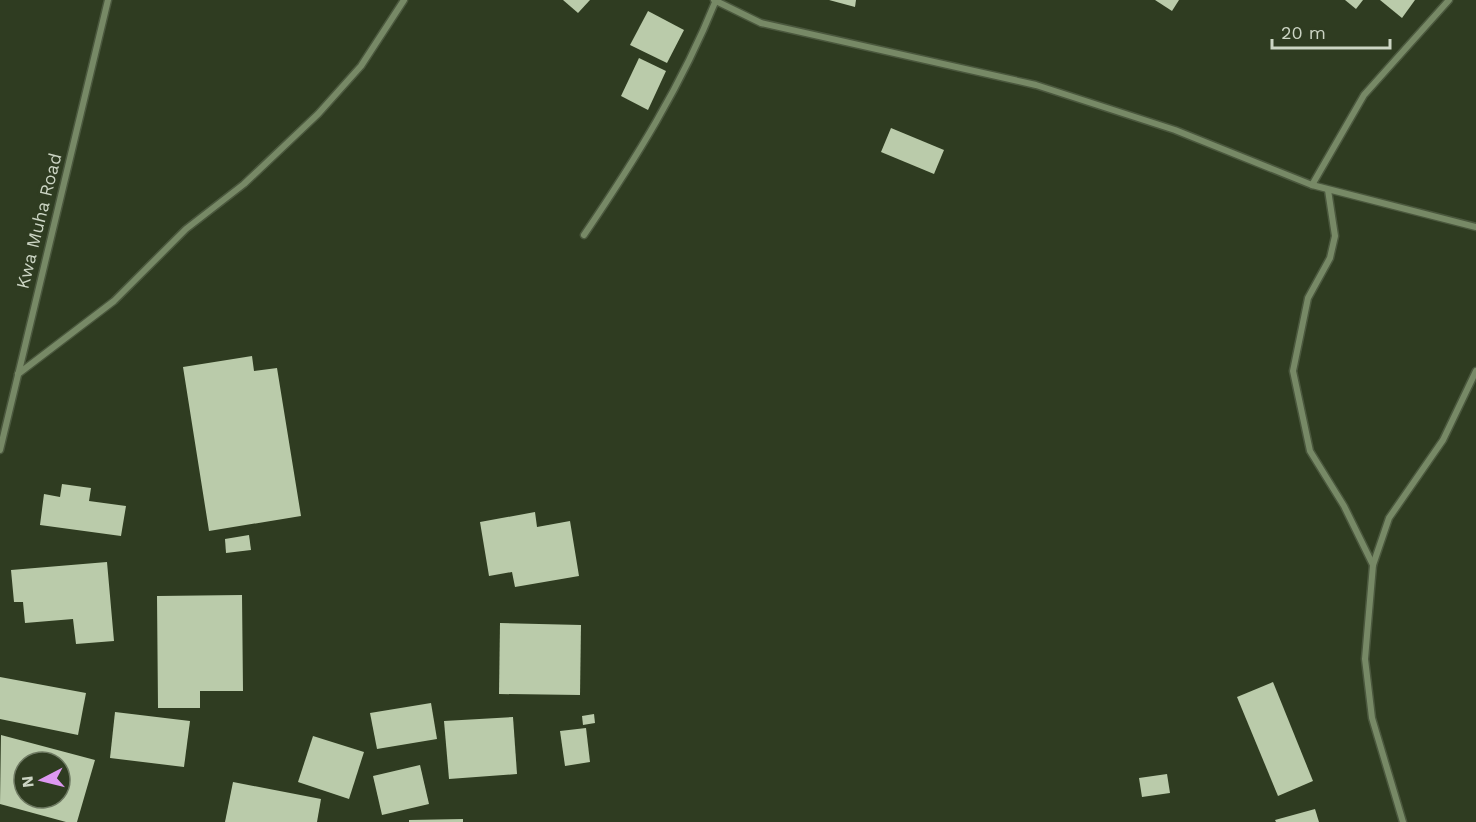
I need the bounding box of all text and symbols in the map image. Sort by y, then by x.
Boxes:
scale bar [1272,12,1390,50]
text: 20 m [1281,22,1326,43]
street label: Kwa Muha Road [11,151,66,291]
north arrow [12,750,72,810]
text: N [17,775,38,789]

